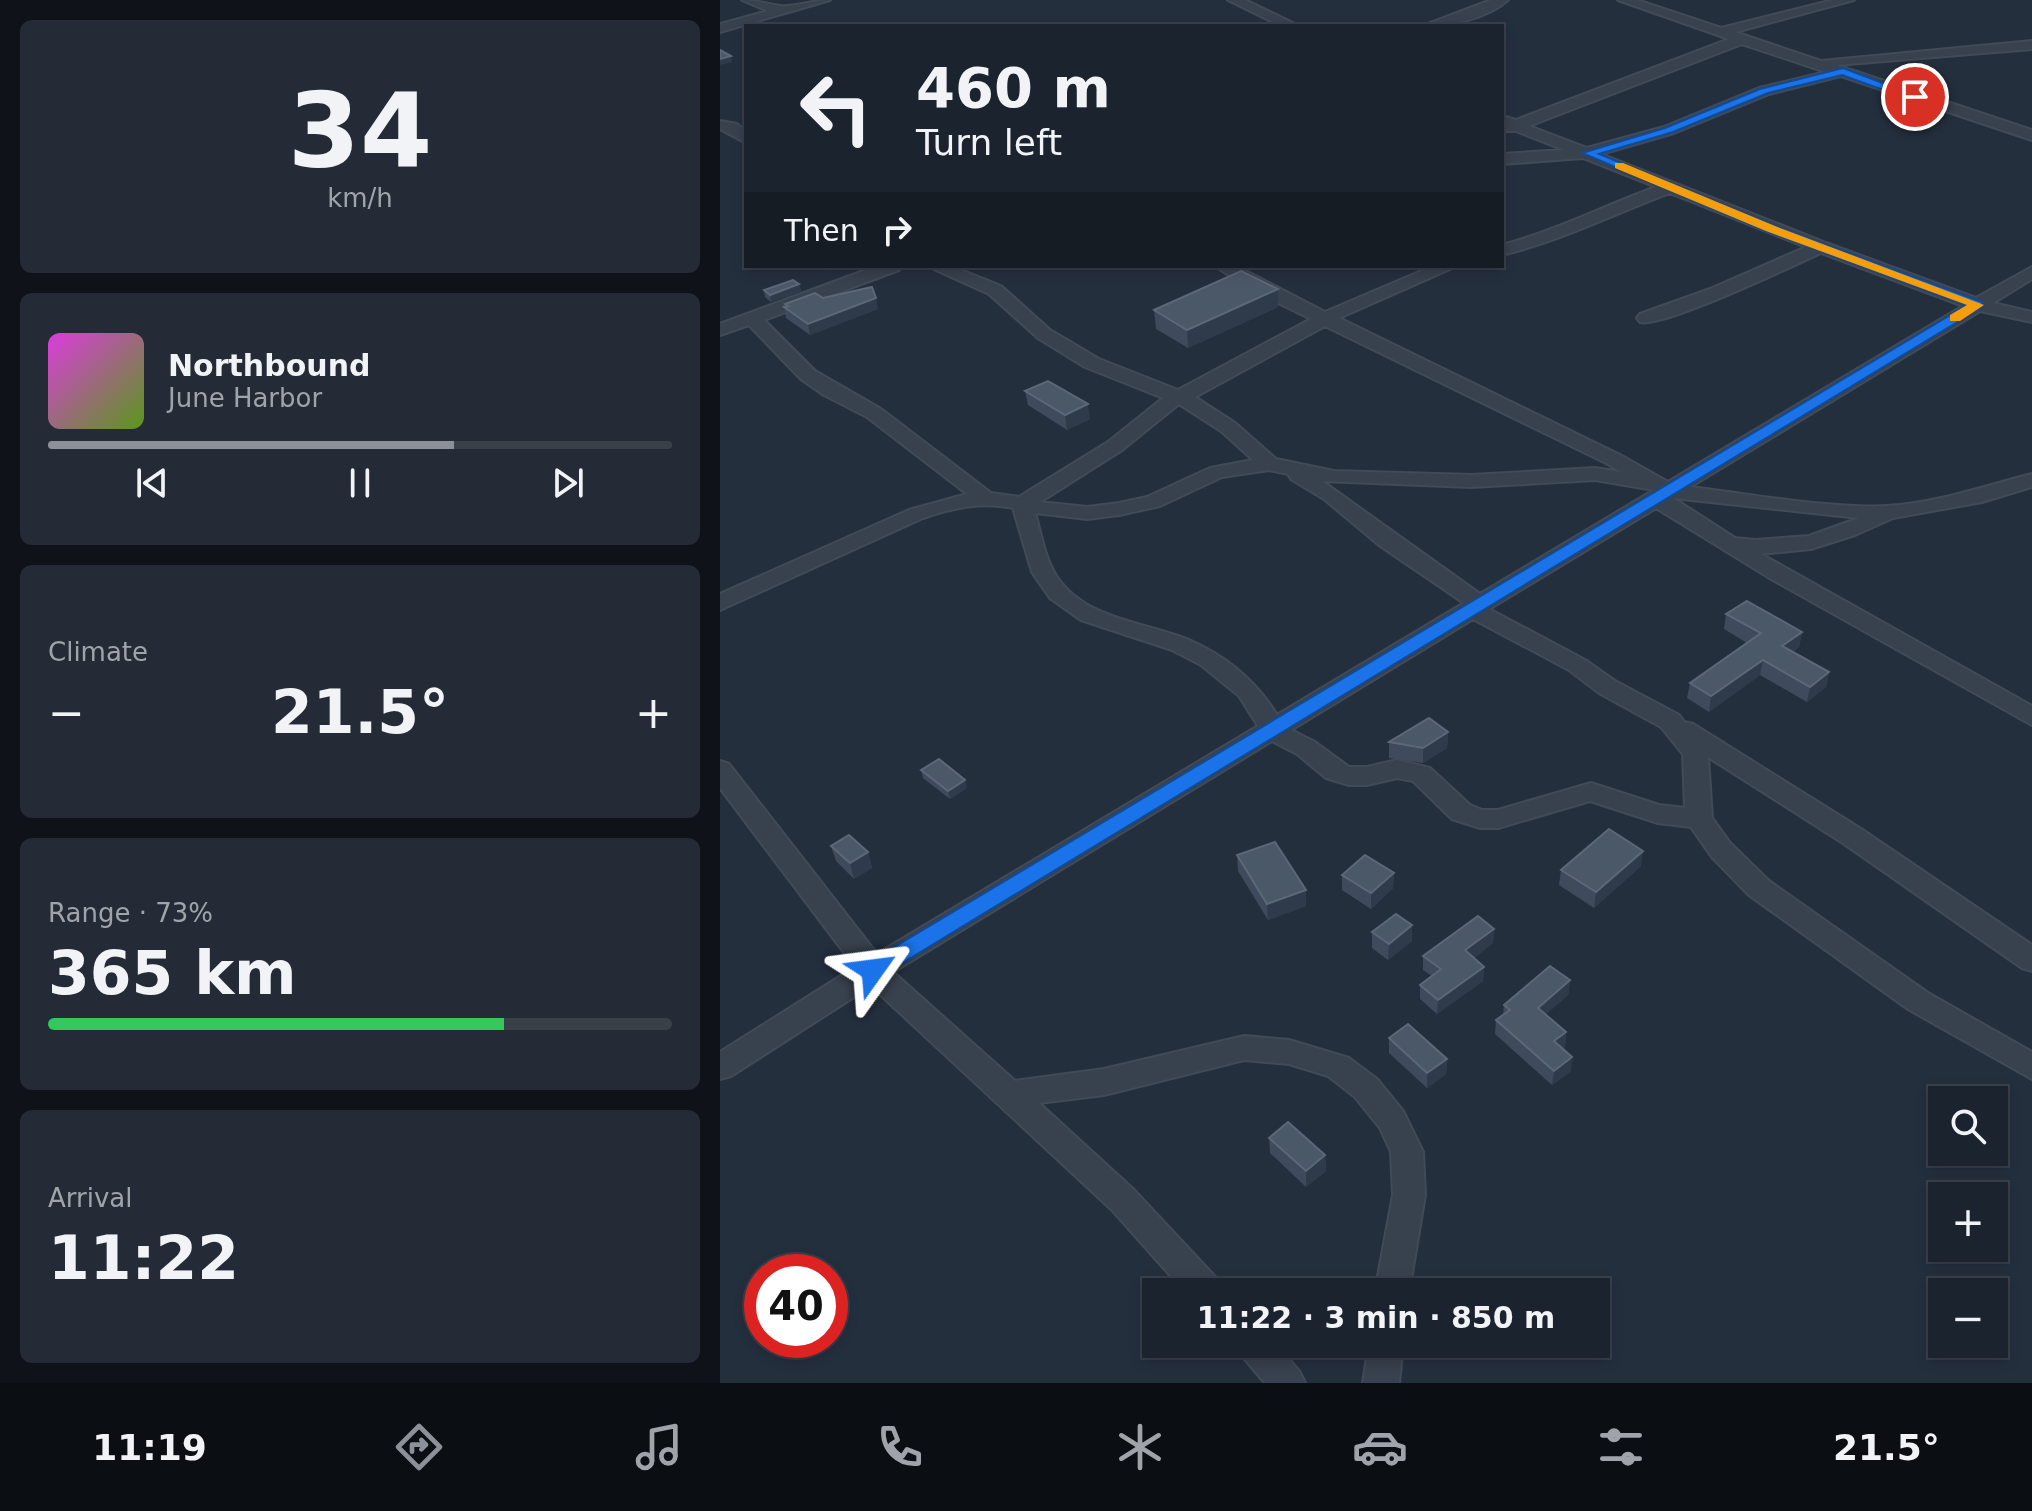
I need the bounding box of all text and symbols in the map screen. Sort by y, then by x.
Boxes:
text: 460 m [916,55,1111,120]
icon: left [784,56,888,160]
pin [1881,63,1949,131]
text: 34 [288,70,432,192]
icon: arrive [1893,75,1937,119]
text: Turn left [916,122,1062,163]
text: km/h [327,183,393,213]
icon: right [875,208,919,252]
text: Then [784,213,859,248]
text: Northbound [168,348,371,383]
text: June Harbor [168,383,322,413]
icon: previous [130,461,174,505]
icon: pause [338,461,382,505]
icon: next [546,461,590,505]
text: Climate [48,637,148,667]
text: 21.5° [271,677,449,747]
text: − [48,687,85,738]
text: + [635,687,672,738]
text: Range · 73% [48,898,213,928]
position arrow [831,928,915,1012]
text: 365 km [48,938,297,1008]
map controls [1928,1086,2008,1358]
button: search [1928,1086,2008,1166]
button: + [1928,1182,2008,1262]
text: Arrival [48,1183,132,1213]
text: 11:22 [48,1223,239,1293]
speed limit sign: 40 [744,1254,848,1358]
button: − [1928,1278,2008,1358]
text: 11:22 · 3 min · 850 m [1197,1300,1555,1335]
icon: directions [391,1419,447,1475]
icon: music [631,1419,687,1475]
icon: phone [872,1419,928,1475]
icon: climate [1112,1419,1168,1475]
icon: car [1352,1419,1408,1475]
icon: filters [1593,1419,1649,1475]
text: 11:19 [92,1427,207,1468]
text: 21.5° [1833,1427,1940,1468]

